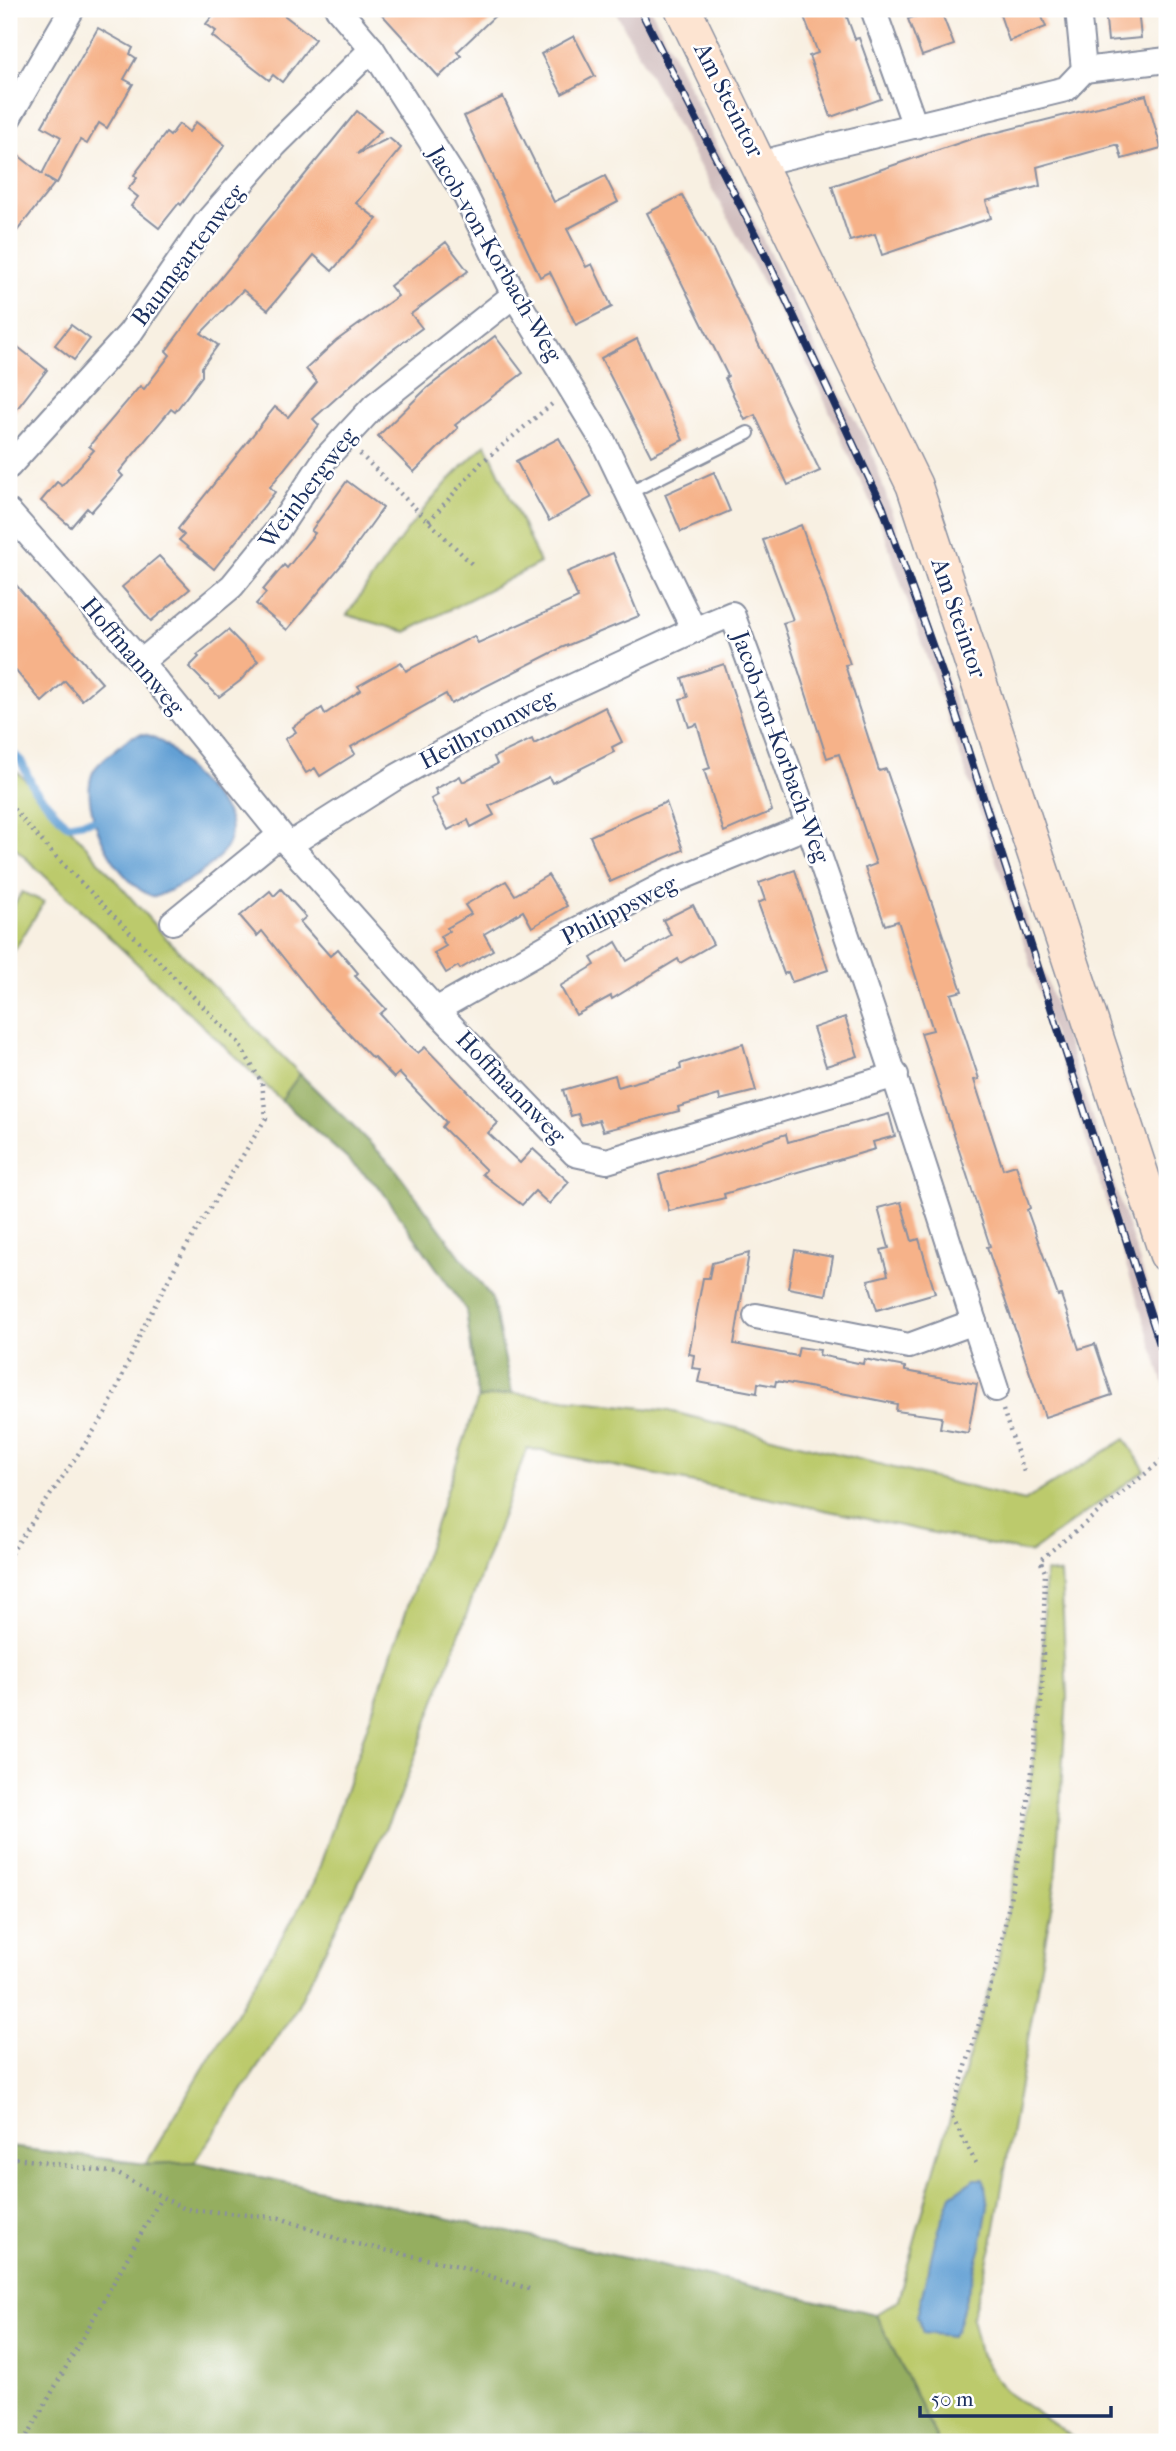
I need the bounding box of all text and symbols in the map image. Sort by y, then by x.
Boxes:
street label: Am Steintor [688,37,770,163]
street label: Jacob-von-Korbach-Weg [421,139,569,368]
street label: Baumgartenweg [126,178,251,331]
street label: Weinbergweg [253,421,363,555]
street label: Am Steintor [925,553,993,682]
street label: Hoffmannweg [76,591,191,722]
street label: Jacob-von-Korbach-Weg [725,625,836,868]
street label: Heilbronnweg [415,682,560,775]
street label: Philippsweg [557,868,682,951]
street label: Hoffmannweg [450,1025,572,1150]
scale bar [920,2374,1111,2418]
text: 50 m [931,2387,974,2411]

